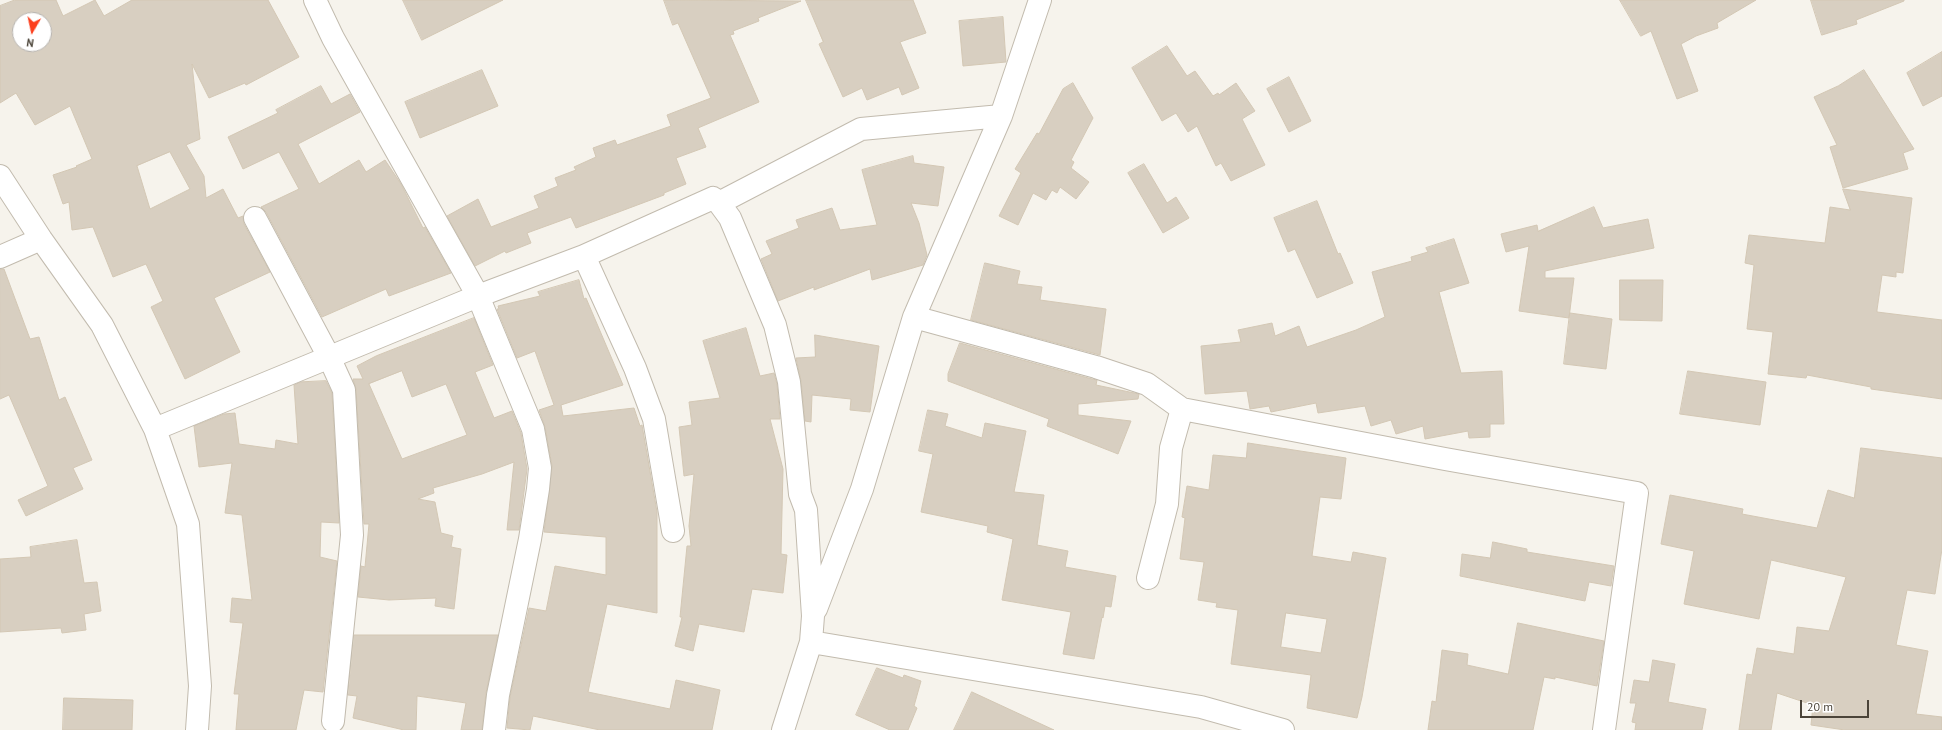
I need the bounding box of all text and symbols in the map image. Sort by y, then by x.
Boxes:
north arrow [12,12,52,52]
text: N [26,35,35,50]
scale bar [1802,692,1871,718]
text: 20 m [1807,699,1833,714]

